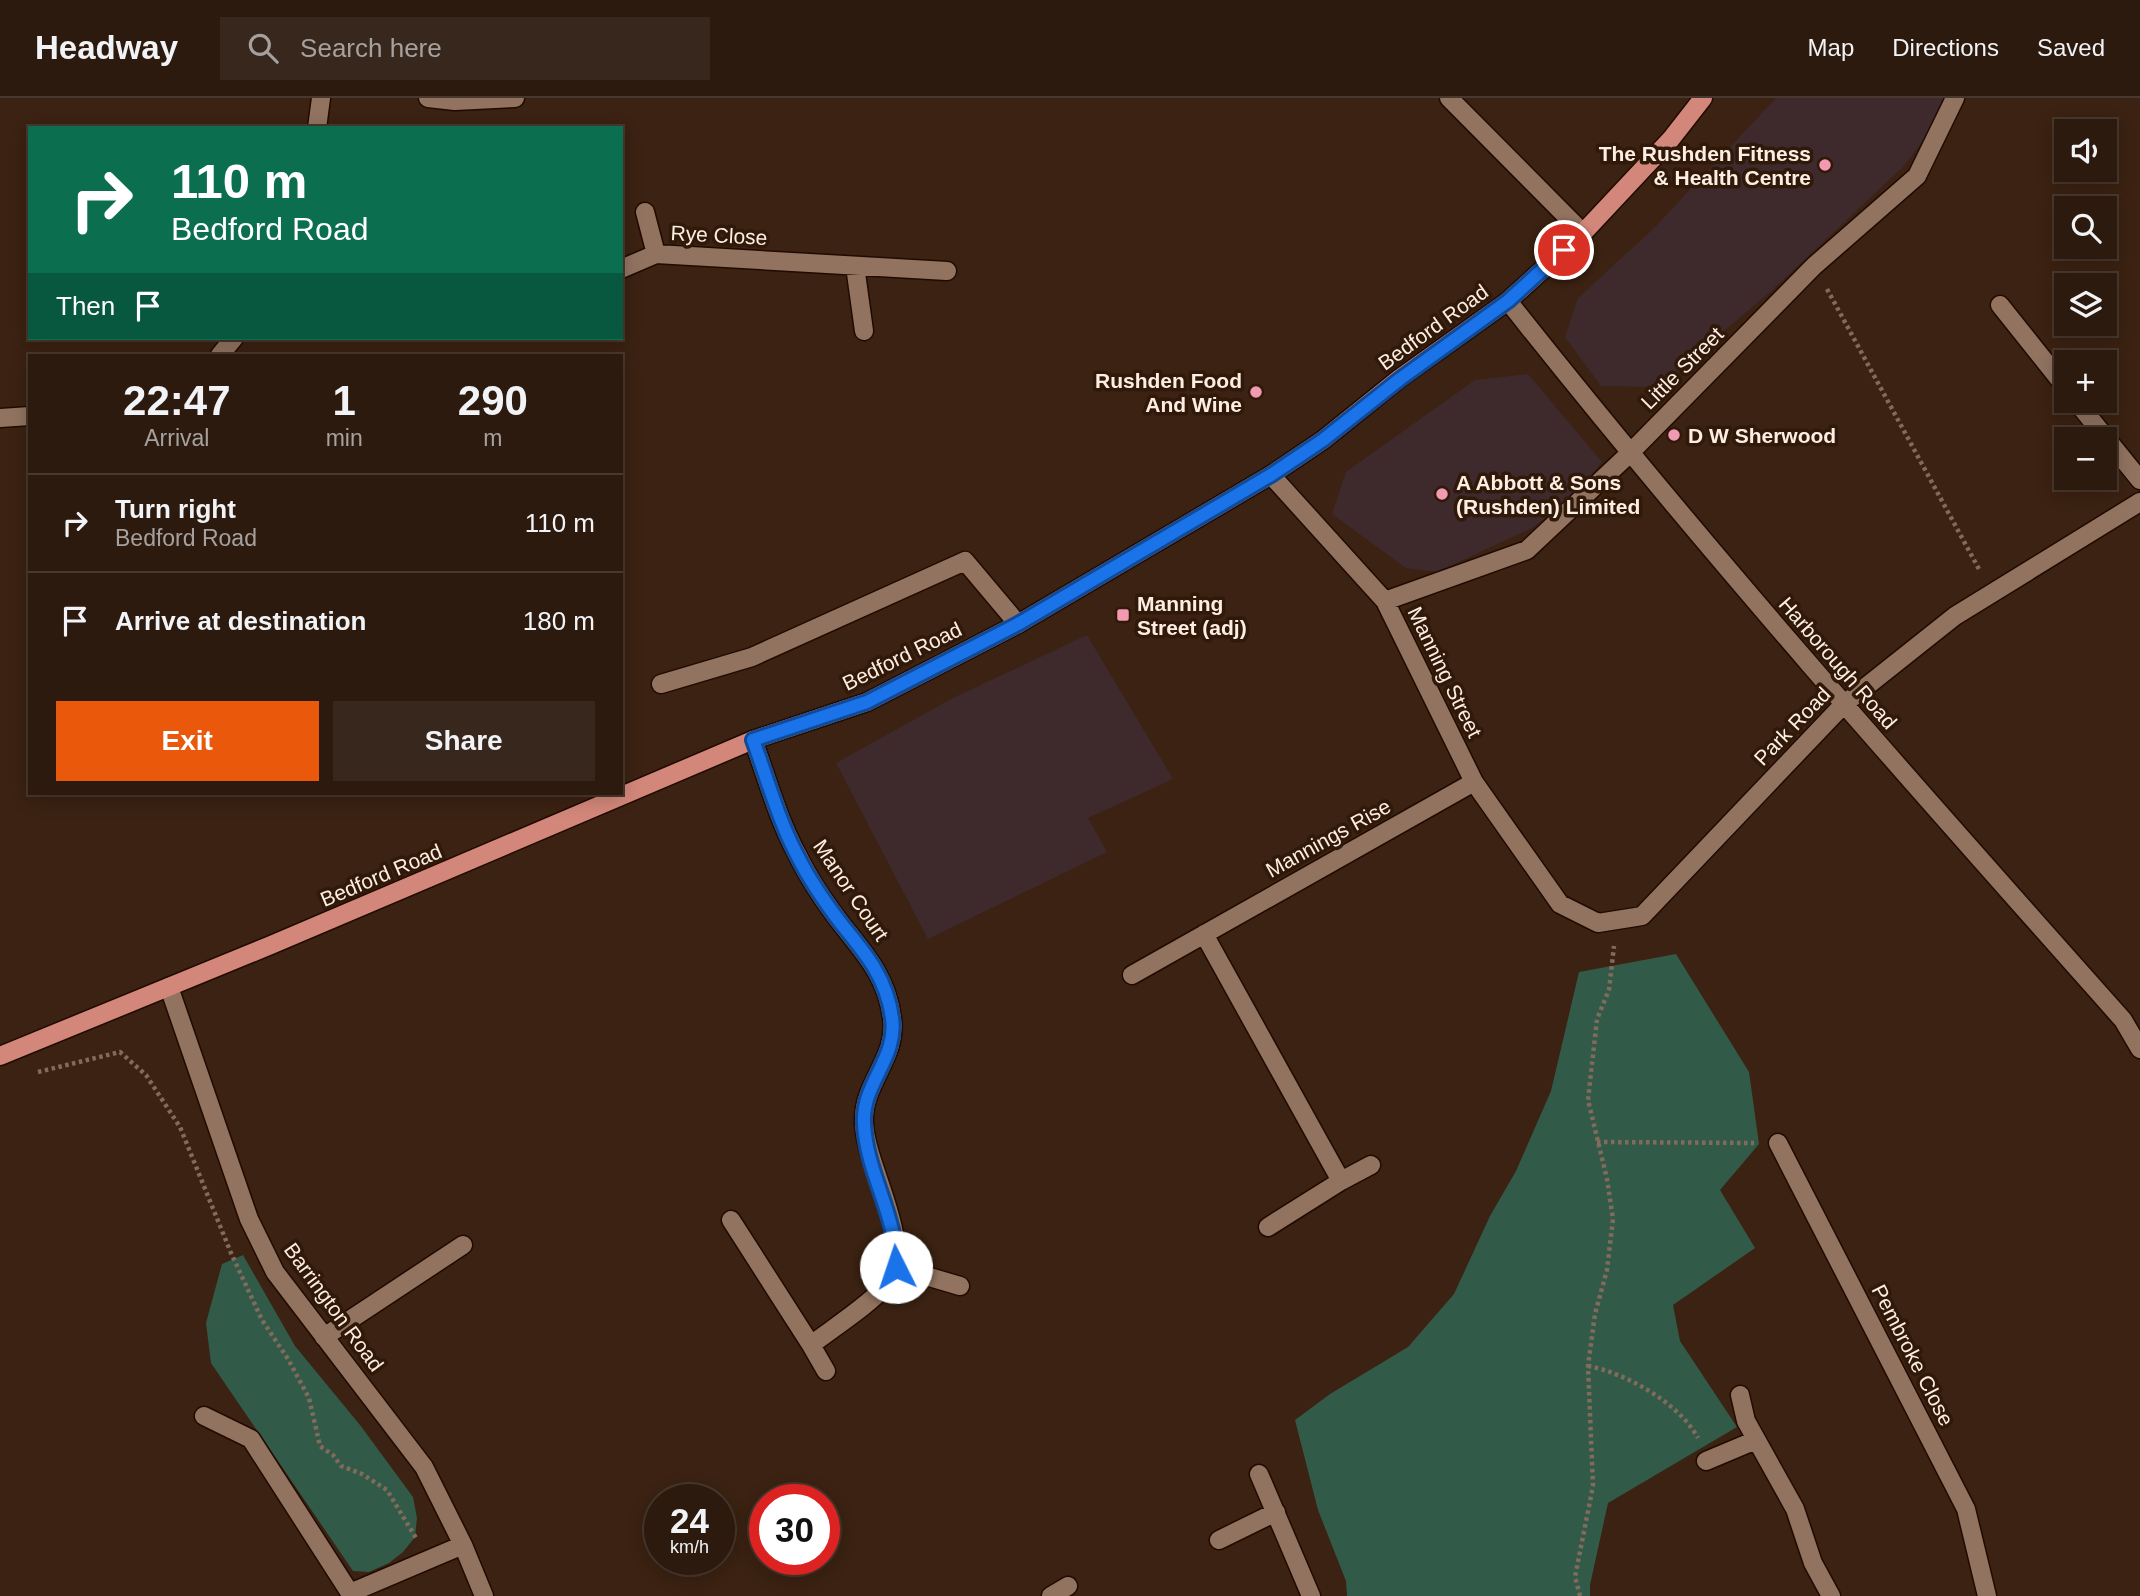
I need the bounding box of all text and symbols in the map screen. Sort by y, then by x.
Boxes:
search box [220,17,710,80]
text: Headway [35,29,178,66]
icon: search [244,29,282,67]
text: Search here [300,33,442,63]
text: Map [1808,34,1854,61]
text: Directions [1892,34,1999,61]
text: Saved [2037,34,2105,61]
map controls [2054,119,2117,490]
button: sound [2054,119,2117,182]
place label: The Rushden Fitness & Health Centre [1599,142,1811,189]
icon: right [56,154,147,245]
text: 110 m [171,154,307,208]
marker: The Rushden Fitness & Health Centre [1817,157,1833,173]
button: search [2054,196,2117,259]
text: Bedford Road [171,211,368,247]
pin [1534,220,1594,280]
street label: Rye Close [670,221,768,249]
icon: arrive [1545,231,1583,269]
button: layers [2054,273,2117,336]
street label: Bedford Road [1374,280,1492,374]
icon: arrive [129,287,167,325]
text: Then [56,291,115,321]
street label: Little Street [1636,322,1728,414]
button: + [2054,350,2117,413]
place label: Rushden Food And Wine [1095,369,1242,416]
text: 22:47 [123,377,231,424]
text: 1 [332,377,356,424]
text: 290 [458,377,528,424]
marker: Rushden Food And Wine [1248,384,1264,400]
place label: D W Sherwood [1688,424,1836,447]
text: Arrival [144,425,209,451]
text: min [326,425,363,451]
text: m [483,425,502,451]
marker: D W Sherwood [1666,427,1682,443]
button: − [2054,427,2117,490]
place label: A Abbott & Sons (Rushden) Limited [1456,471,1640,518]
marker: A Abbott & Sons (Rushden) Limited [1434,486,1450,502]
text: Turn right [115,494,236,524]
icon: right [56,504,94,542]
text: 110 m [525,508,595,538]
text: Bedford Road [115,525,257,551]
place label: Manning Street (adj) [1137,592,1247,639]
street label: Harborough Road [1775,592,1901,734]
icon: arrive [56,602,94,640]
street label: Manning Street [1403,603,1487,741]
text: Arrive at destination [115,606,366,636]
text: 180 m [523,606,595,636]
marker: Manning Street (adj) [1115,607,1131,623]
street label: Bedford Road [839,617,965,695]
street label: Park Road [1749,682,1835,770]
button: Exit [56,701,319,781]
button: Share [333,701,595,781]
street label: Mannings Rise [1262,794,1394,882]
street label: Manor Court [809,835,893,945]
street label: Bedford Road [317,839,445,911]
position arrow [859,1230,933,1304]
street label: Barrington Road [280,1238,388,1376]
street label: Pembroke Close [1868,1281,1958,1429]
speed limit sign: 30 [749,1484,840,1575]
text: 24 [670,1501,709,1540]
text: km/h [670,1537,709,1557]

